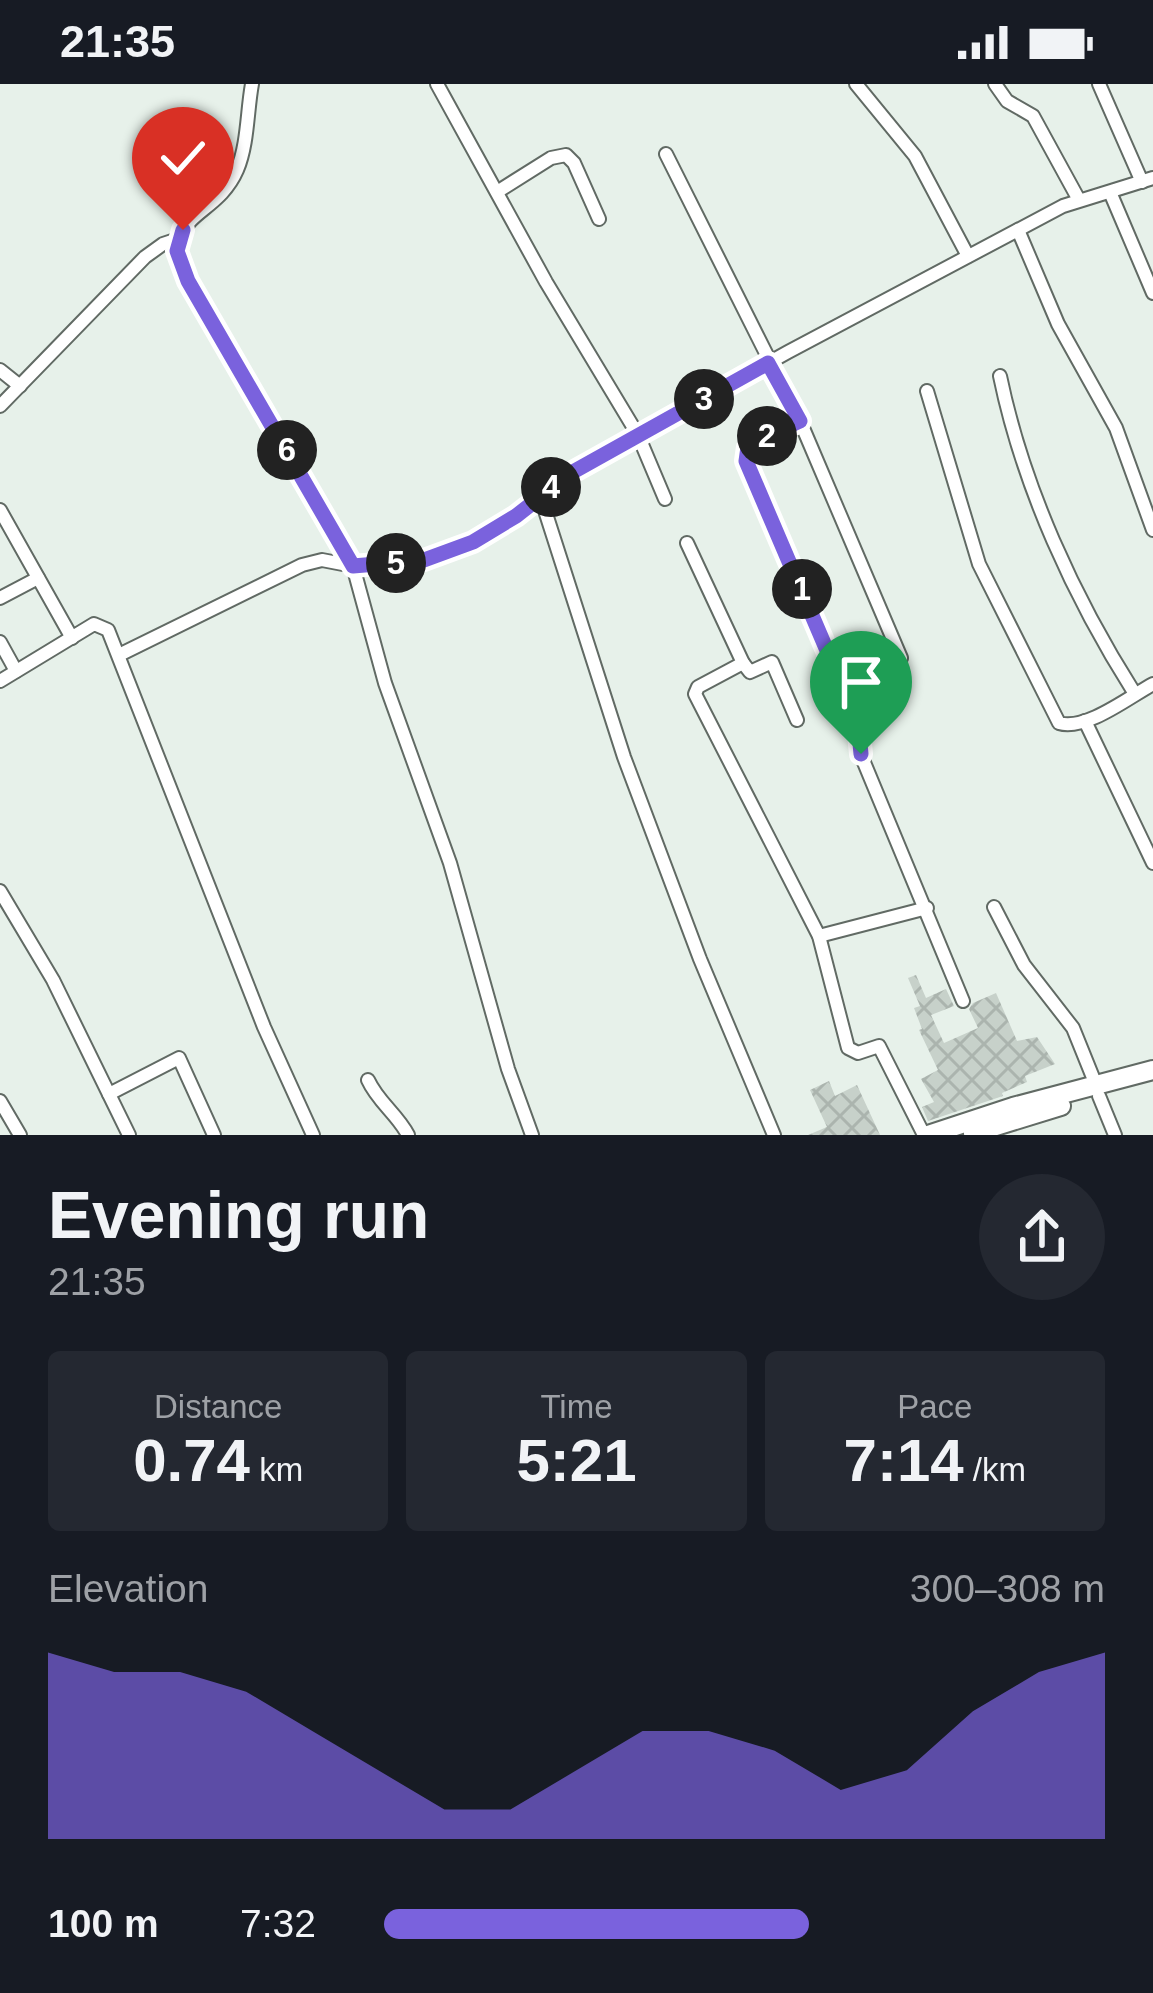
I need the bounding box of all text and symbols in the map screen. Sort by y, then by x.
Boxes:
text: 21:35 [60,16,175,67]
pin [132,107,234,230]
icon: check [150,125,216,191]
pin: 3 [674,369,734,429]
text: 3 [695,380,713,417]
pin: 2 [737,406,797,466]
text: 2 [758,417,776,454]
pin: 6 [257,420,317,480]
text: 6 [278,431,296,468]
pin: 4 [521,457,581,517]
text: 4 [542,468,560,505]
pin: 5 [366,533,426,593]
text: 5 [387,544,405,581]
pin: 1 [772,559,832,619]
text: 1 [793,570,811,607]
pin [810,631,912,754]
icon: arrive [828,649,894,715]
button: share [979,1174,1105,1300]
text: Evening run [48,1178,429,1252]
text: 21:35 [48,1260,146,1303]
text: Distance [154,1388,282,1425]
text: Time [540,1388,613,1425]
text: Pace [897,1388,972,1425]
text: 0.74 [133,1427,250,1494]
text: 5:21 [516,1427,637,1494]
text: 7:14 [844,1427,964,1494]
text: km [250,1451,303,1488]
text: /km [964,1451,1026,1488]
text: Elevation [48,1567,208,1610]
text: 300–308 m [910,1567,1105,1610]
text: 100 m [48,1902,159,1945]
text: 7:32 [240,1902,316,1945]

